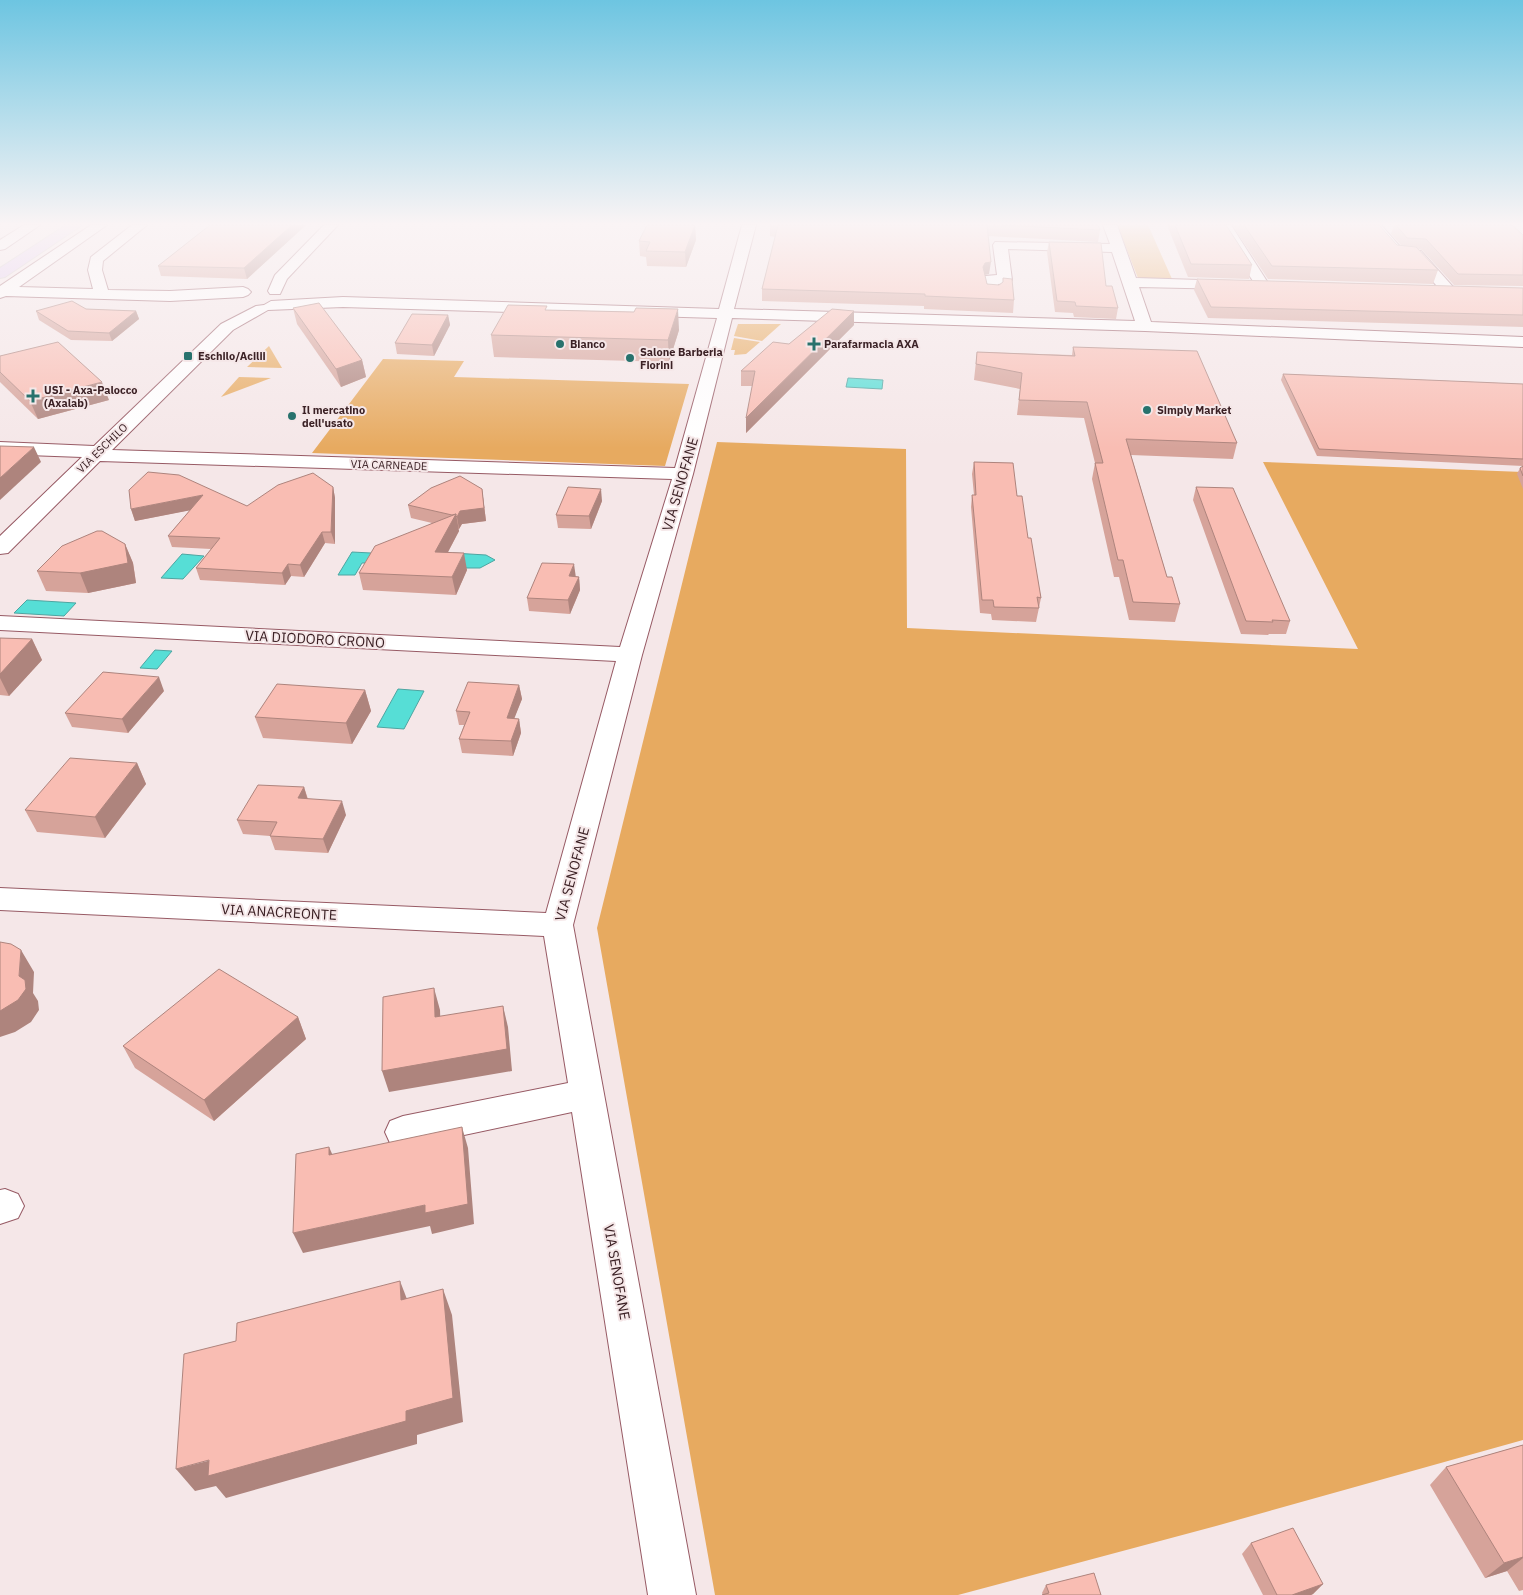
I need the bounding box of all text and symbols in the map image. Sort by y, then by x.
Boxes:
place label: Bianco [570,337,605,351]
place label: Parafarmacia AXA [824,337,919,351]
marker: Bianco [554,338,566,350]
marker: Parafarmacia AXA [808,338,820,350]
place label: Salone Barberia Fiorini [640,345,723,372]
place label: Eschilo/Acilii [198,349,266,363]
marker: Eschilo/Acilii [182,350,194,362]
marker: Salone Barberia Fiorini [624,352,636,364]
place label: USI - Axa-Palocco (Axalab) [44,383,138,410]
marker: USI - Axa-Palocco (Axalab) [26,389,40,403]
place label: Il mercatino dell'usato [302,403,365,430]
place label: Simply Market [1157,403,1231,417]
marker: Simply Market [1141,404,1153,416]
marker: Il mercatino dell'usato [286,410,298,422]
street label: VIA ESCHILO [74,420,131,476]
street label: VIA SENOFANE [658,435,702,533]
street label: VIA CARNEADE [350,457,428,473]
street label: VIA DIODORO CRONO [245,626,385,652]
street label: VIA SENOFANE [551,825,593,923]
street label: VIA ANACREONTE [221,900,337,924]
street label: VIA SENOFANE [600,1223,634,1321]

